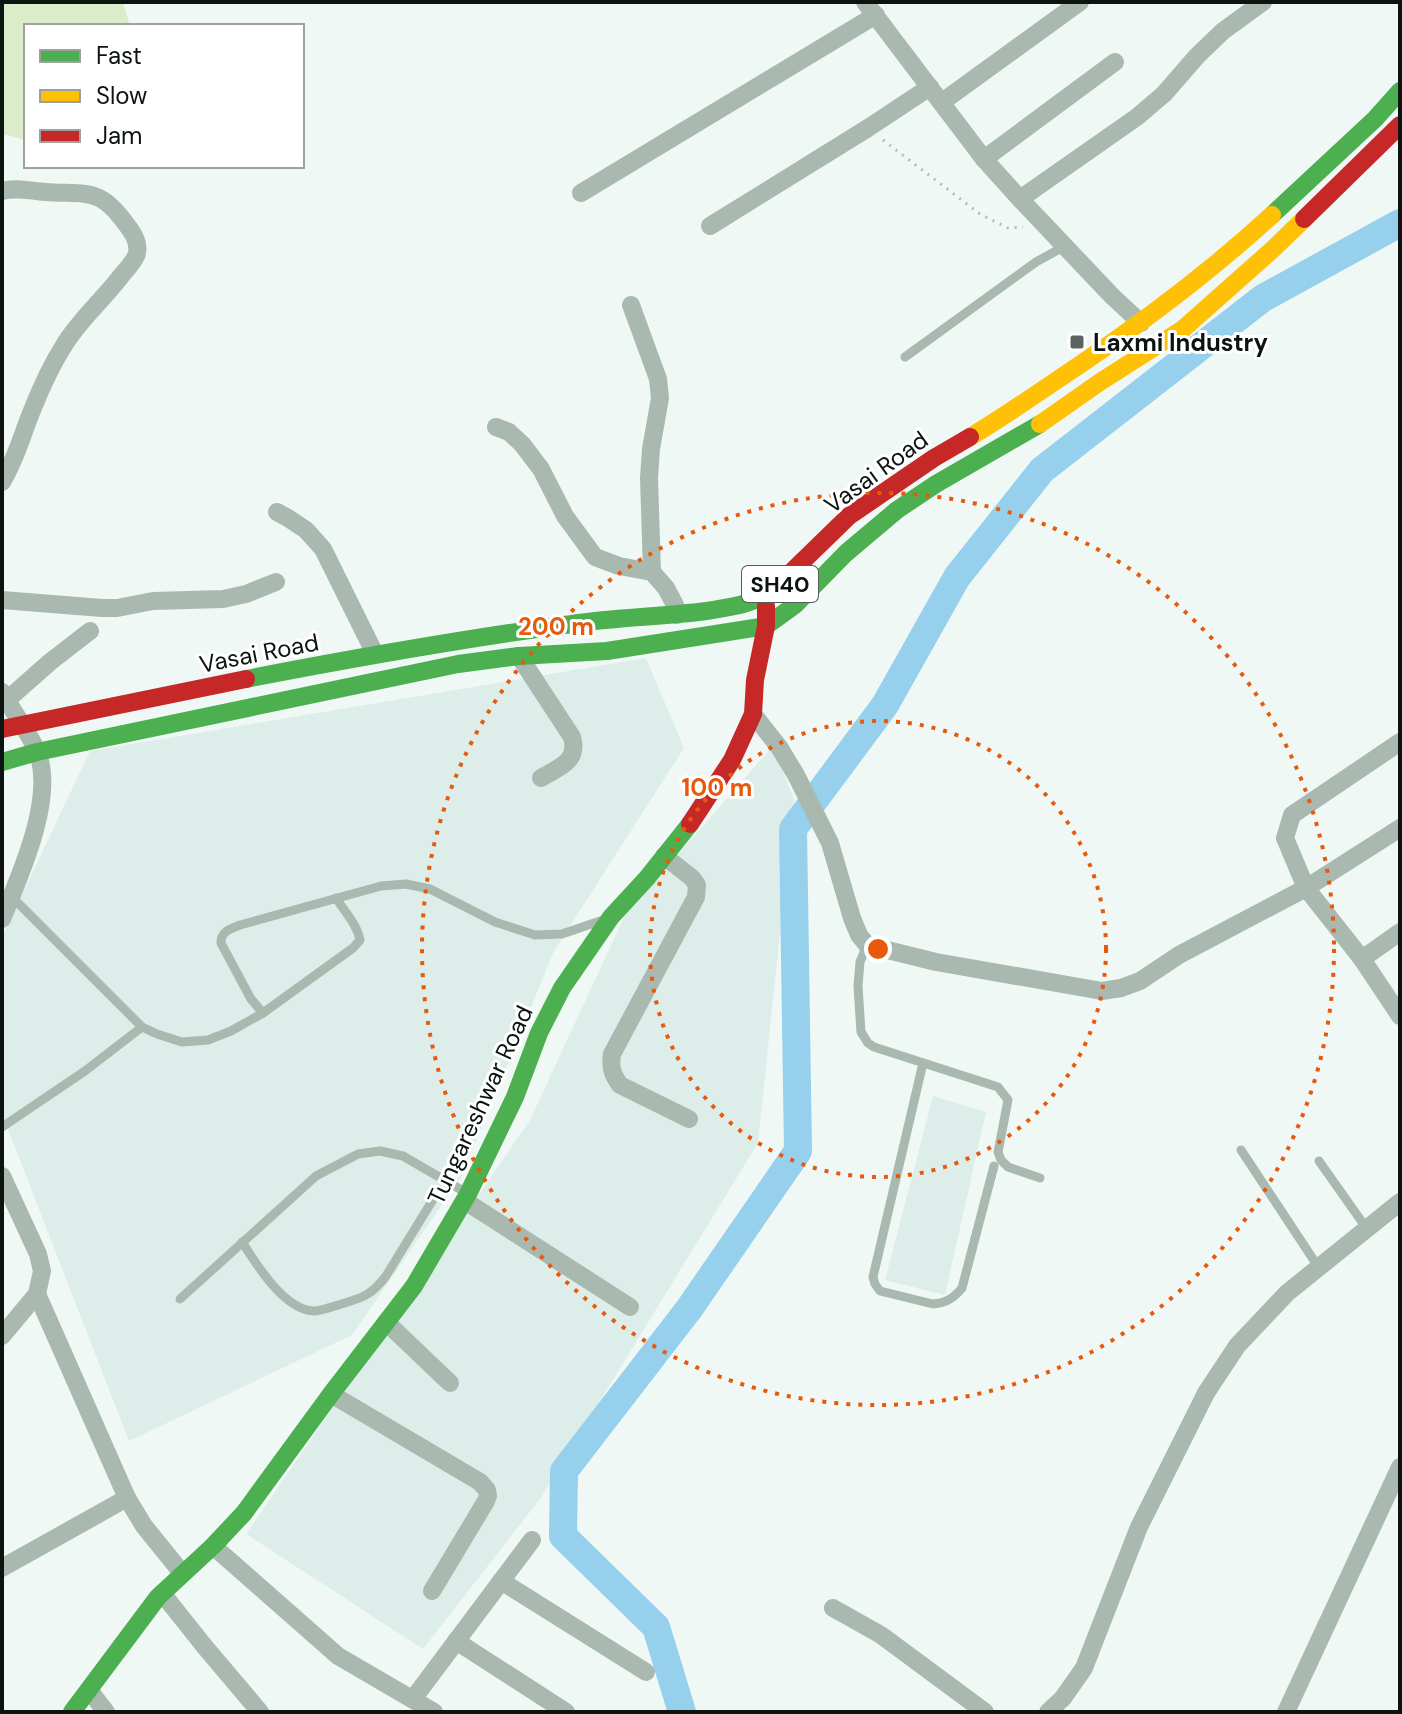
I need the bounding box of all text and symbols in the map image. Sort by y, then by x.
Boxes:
legend [24,24,304,168]
text: Fast [96,40,142,71]
text: Slow [96,80,147,111]
text: Jam [96,120,142,151]
place label: Laxmi Industry [1093,327,1268,358]
marker: Laxmi Industry [1068,333,1086,351]
street label: Vasai Road [818,424,934,520]
road number: SH40 [742,566,818,602]
text: 200 m [518,611,594,642]
street label: Vasai Road [197,626,321,680]
text: 100 m [682,772,752,803]
centre of rings [864,935,892,963]
street label: Tungareshwar Road [420,1000,540,1210]

